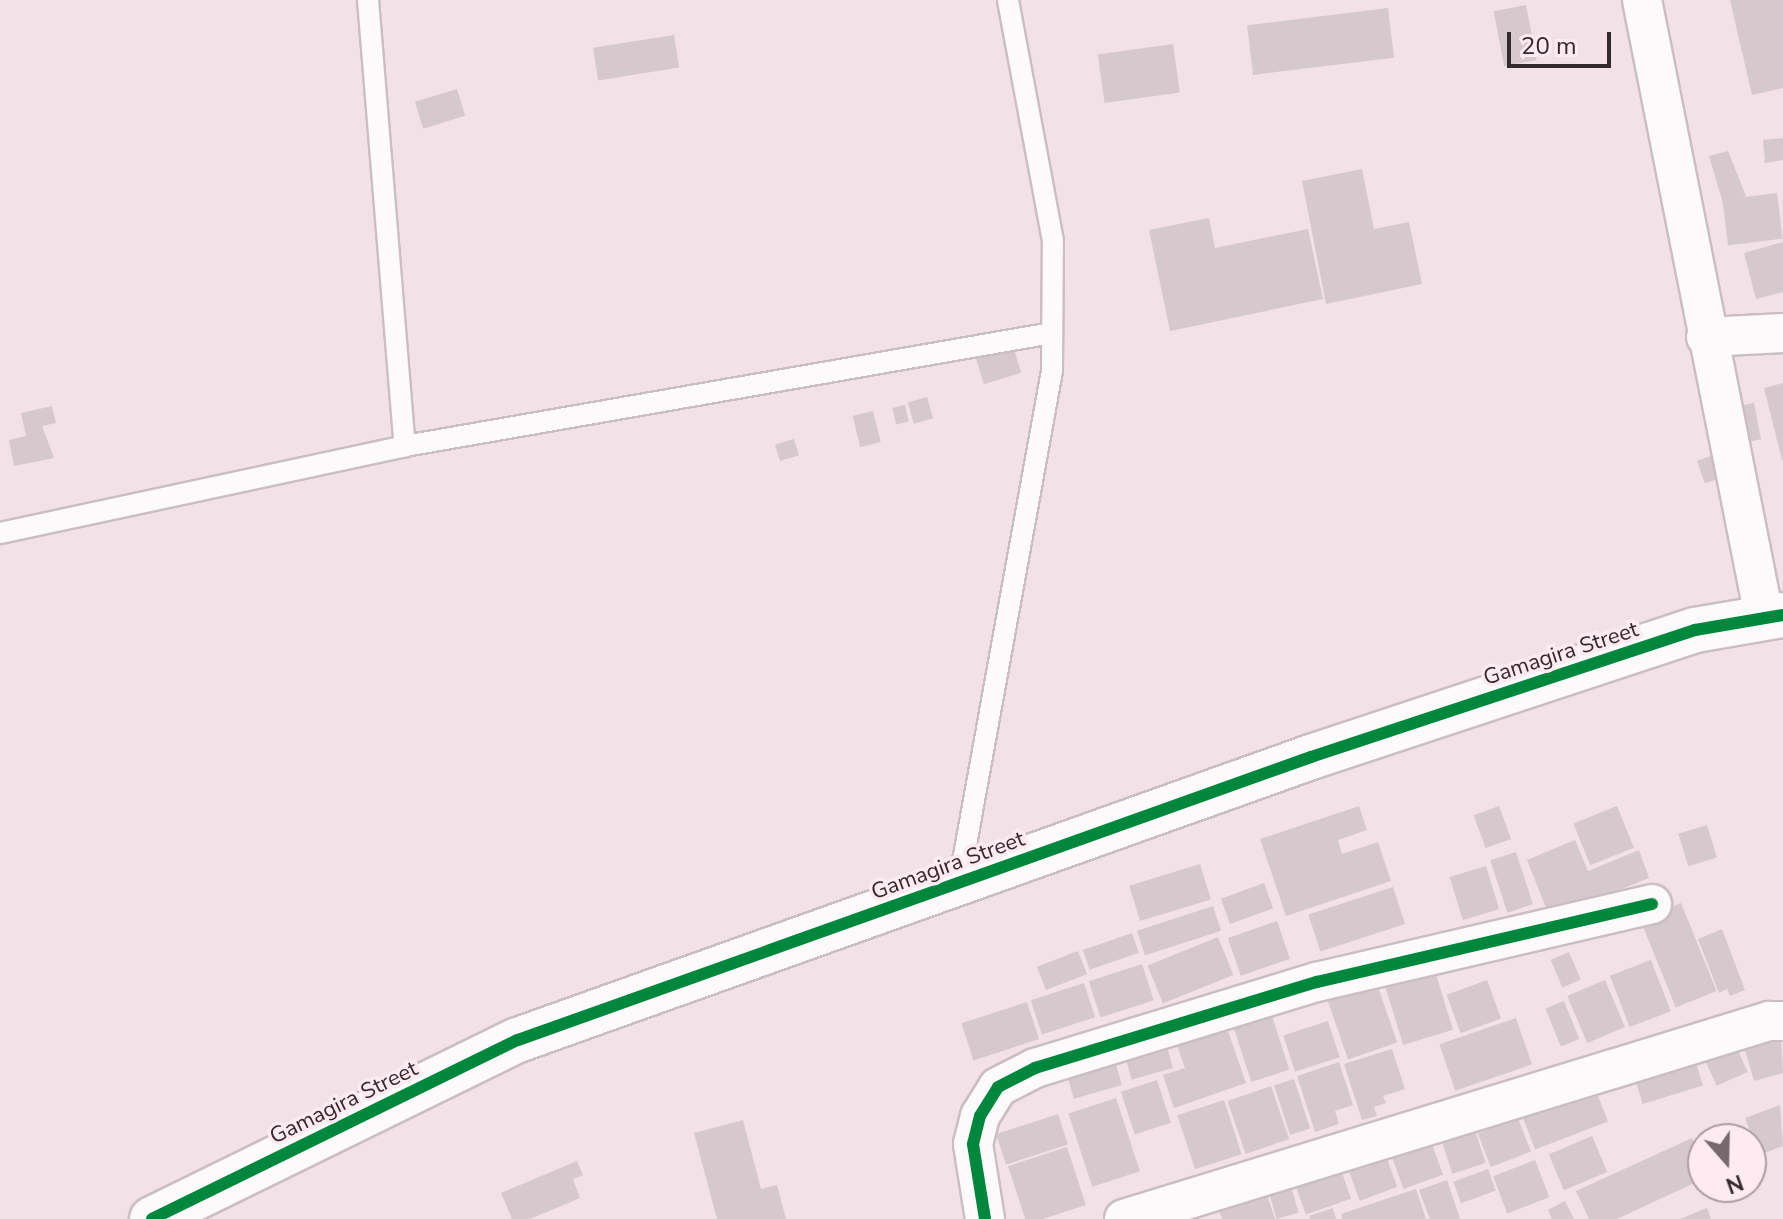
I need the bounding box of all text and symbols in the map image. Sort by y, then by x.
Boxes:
scale bar [1511,16,1615,66]
text: 20 m [1521,30,1577,62]
street label: Gamagira Street [1480,617,1642,691]
street label: Gamagira Street [868,826,1028,906]
street label: Gamagira Street [266,1056,422,1150]
north arrow [1687,1123,1767,1203]
text: N [1722,1167,1747,1201]

